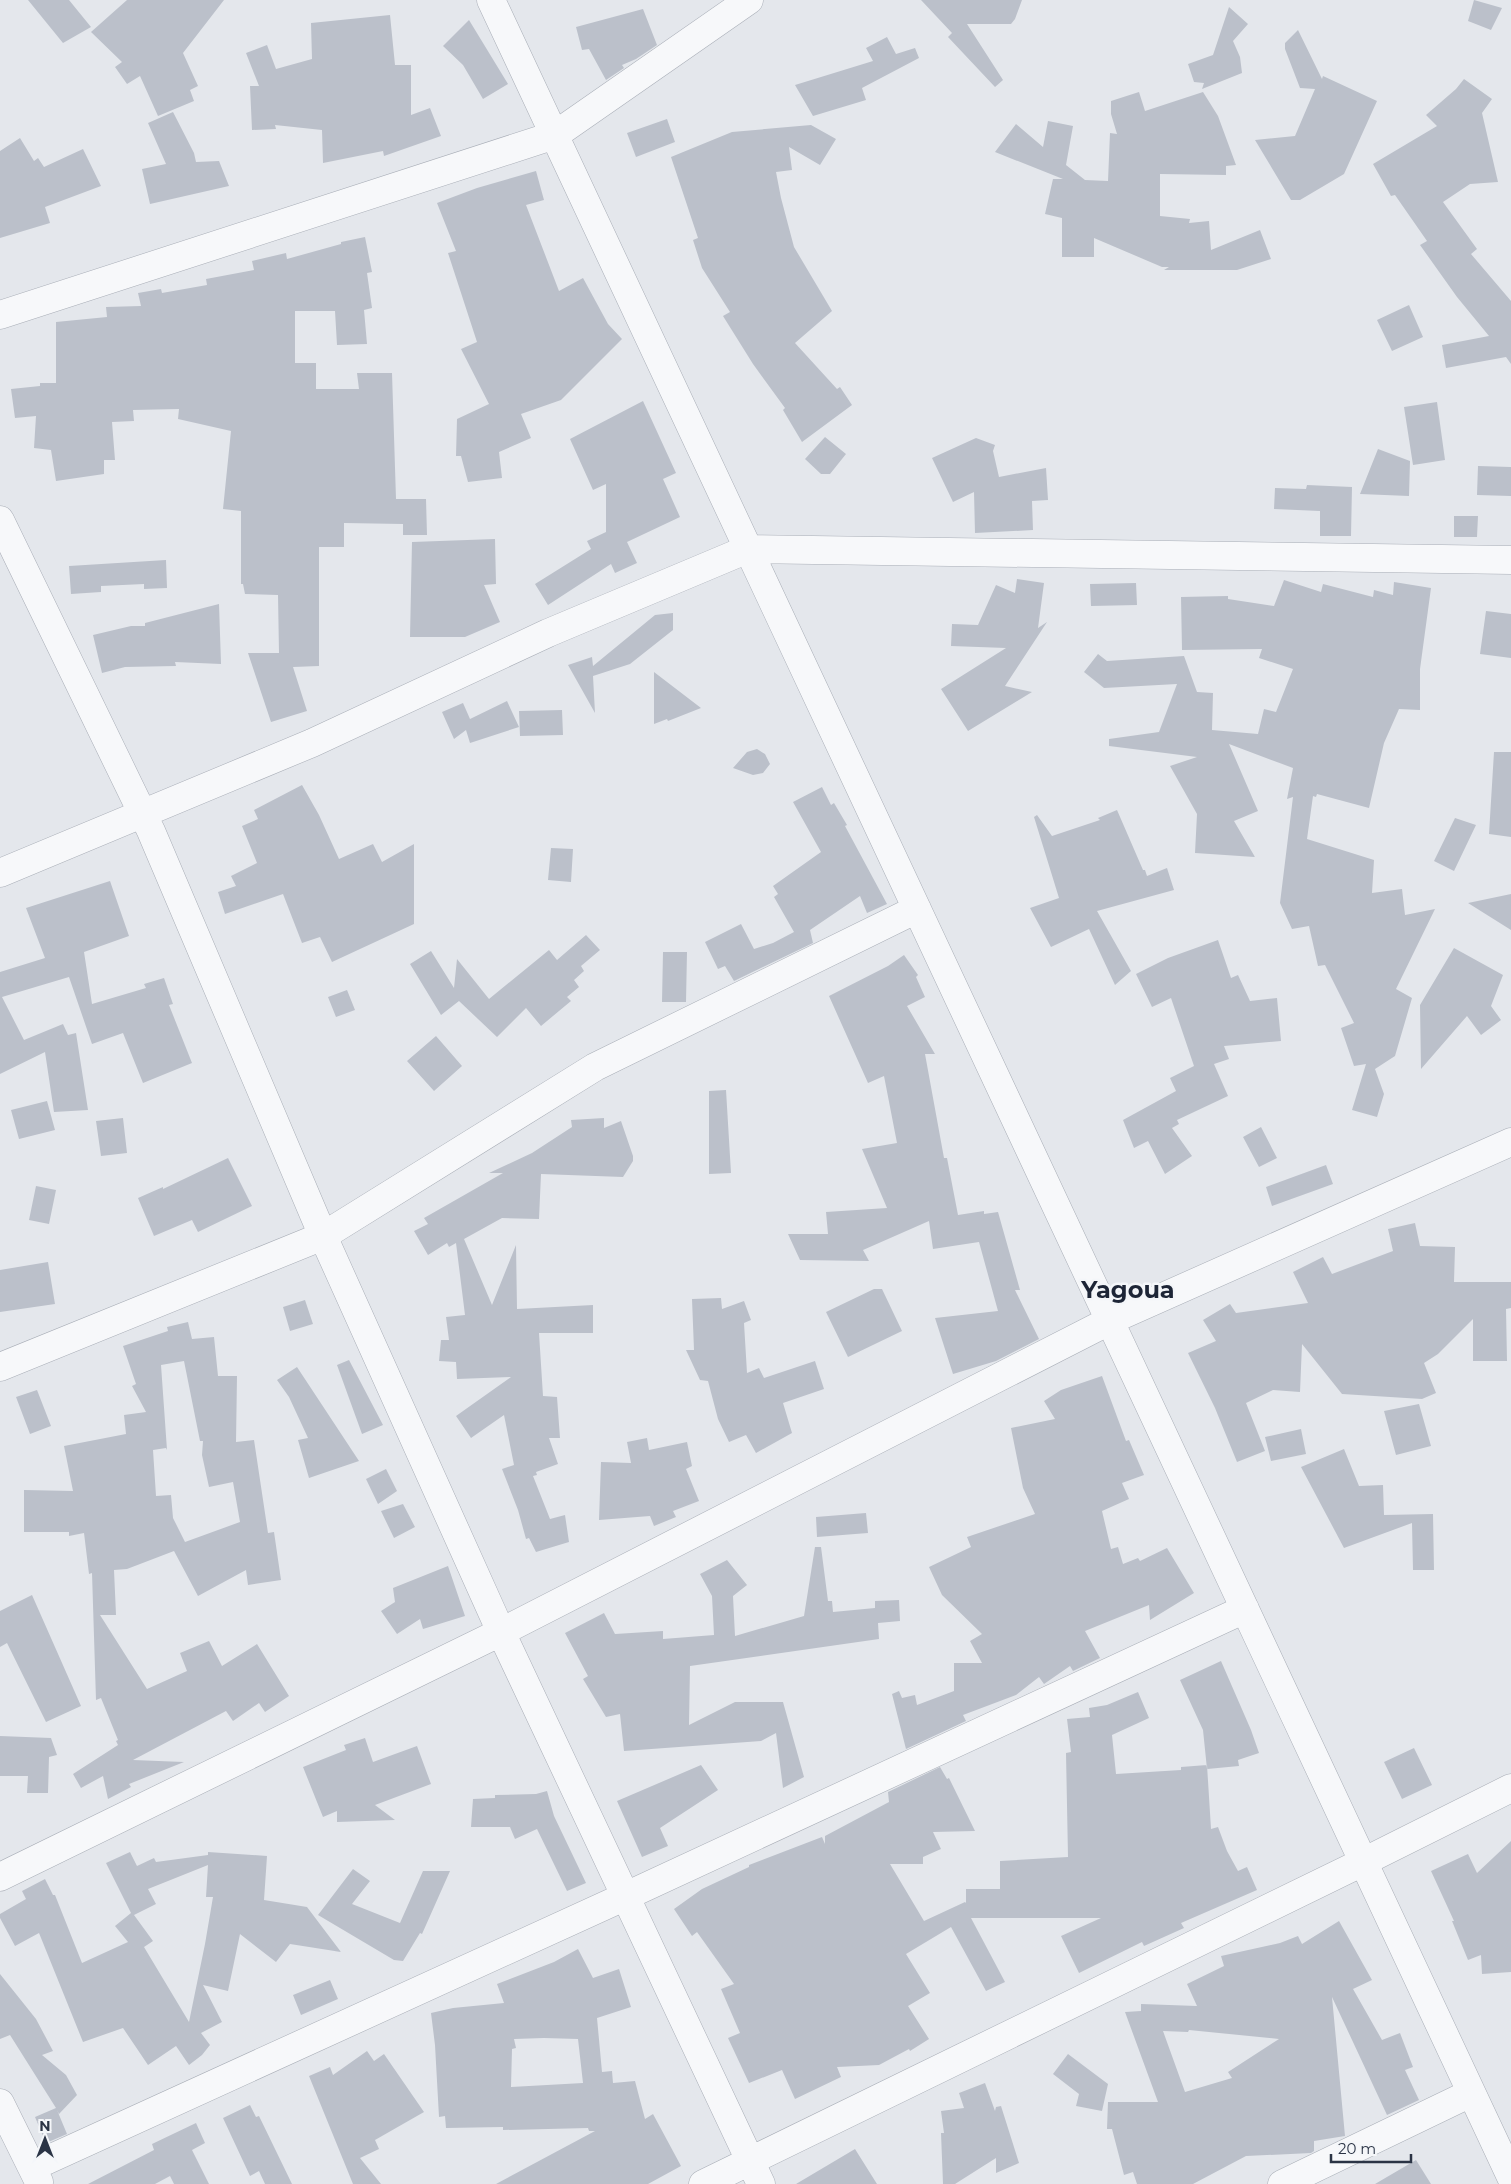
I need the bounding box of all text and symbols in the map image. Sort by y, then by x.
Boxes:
district label: Yagoua [1080,1275,1175,1304]
north arrow [20,2114,70,2164]
text: N [39,2117,51,2135]
scale bar [1331,2132,1411,2164]
text: 20 m [1338,2139,1376,2158]

